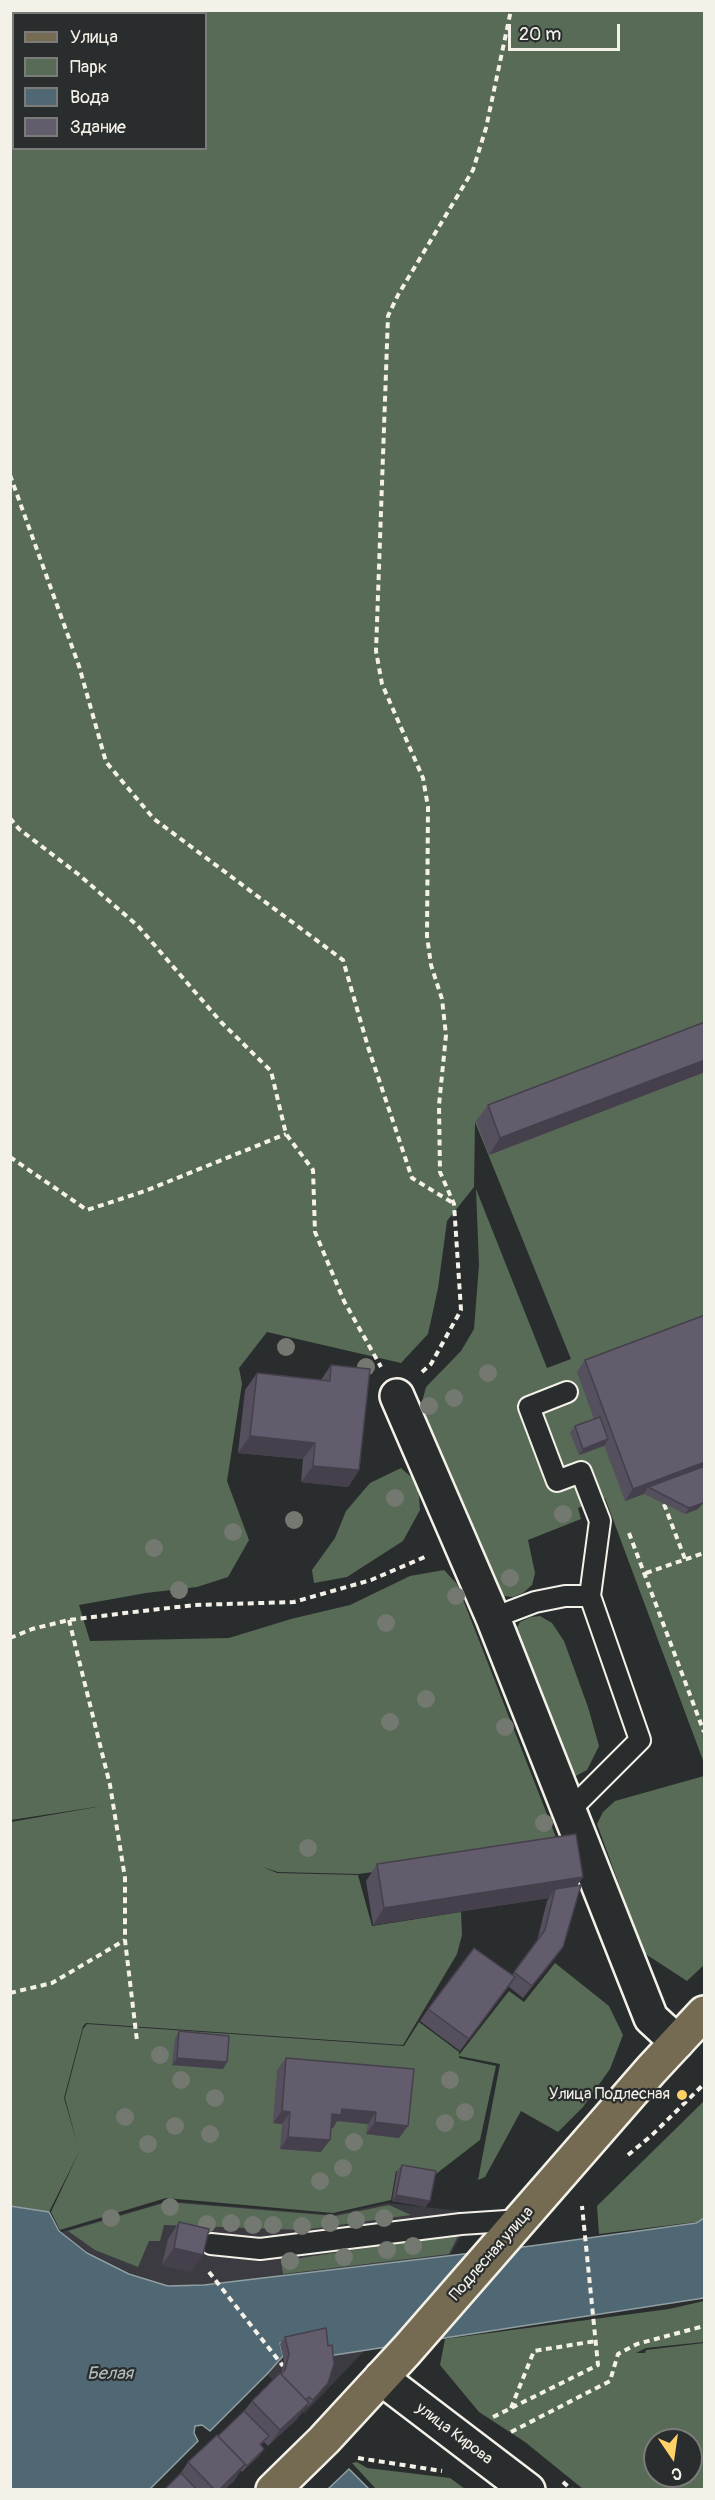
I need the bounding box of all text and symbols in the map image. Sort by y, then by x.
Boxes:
legend [12,12,207,150]
scale bar [511,12,624,50]
text: 20 m [519,23,561,46]
text: Улица [70,26,118,49]
text: Парк [70,56,107,79]
text: Вода [70,86,109,109]
text: Здание [70,116,126,139]
place label: Улица Подлесная [549,2085,670,2105]
marker: Улица Подлесная [675,2088,689,2102]
street label: Подлесная улица [446,2203,538,2305]
water label: Белая [87,2363,133,2385]
street label: улица Кирова [412,2399,496,2469]
north arrow [643,2428,703,2488]
text: С [670,2463,684,2484]

